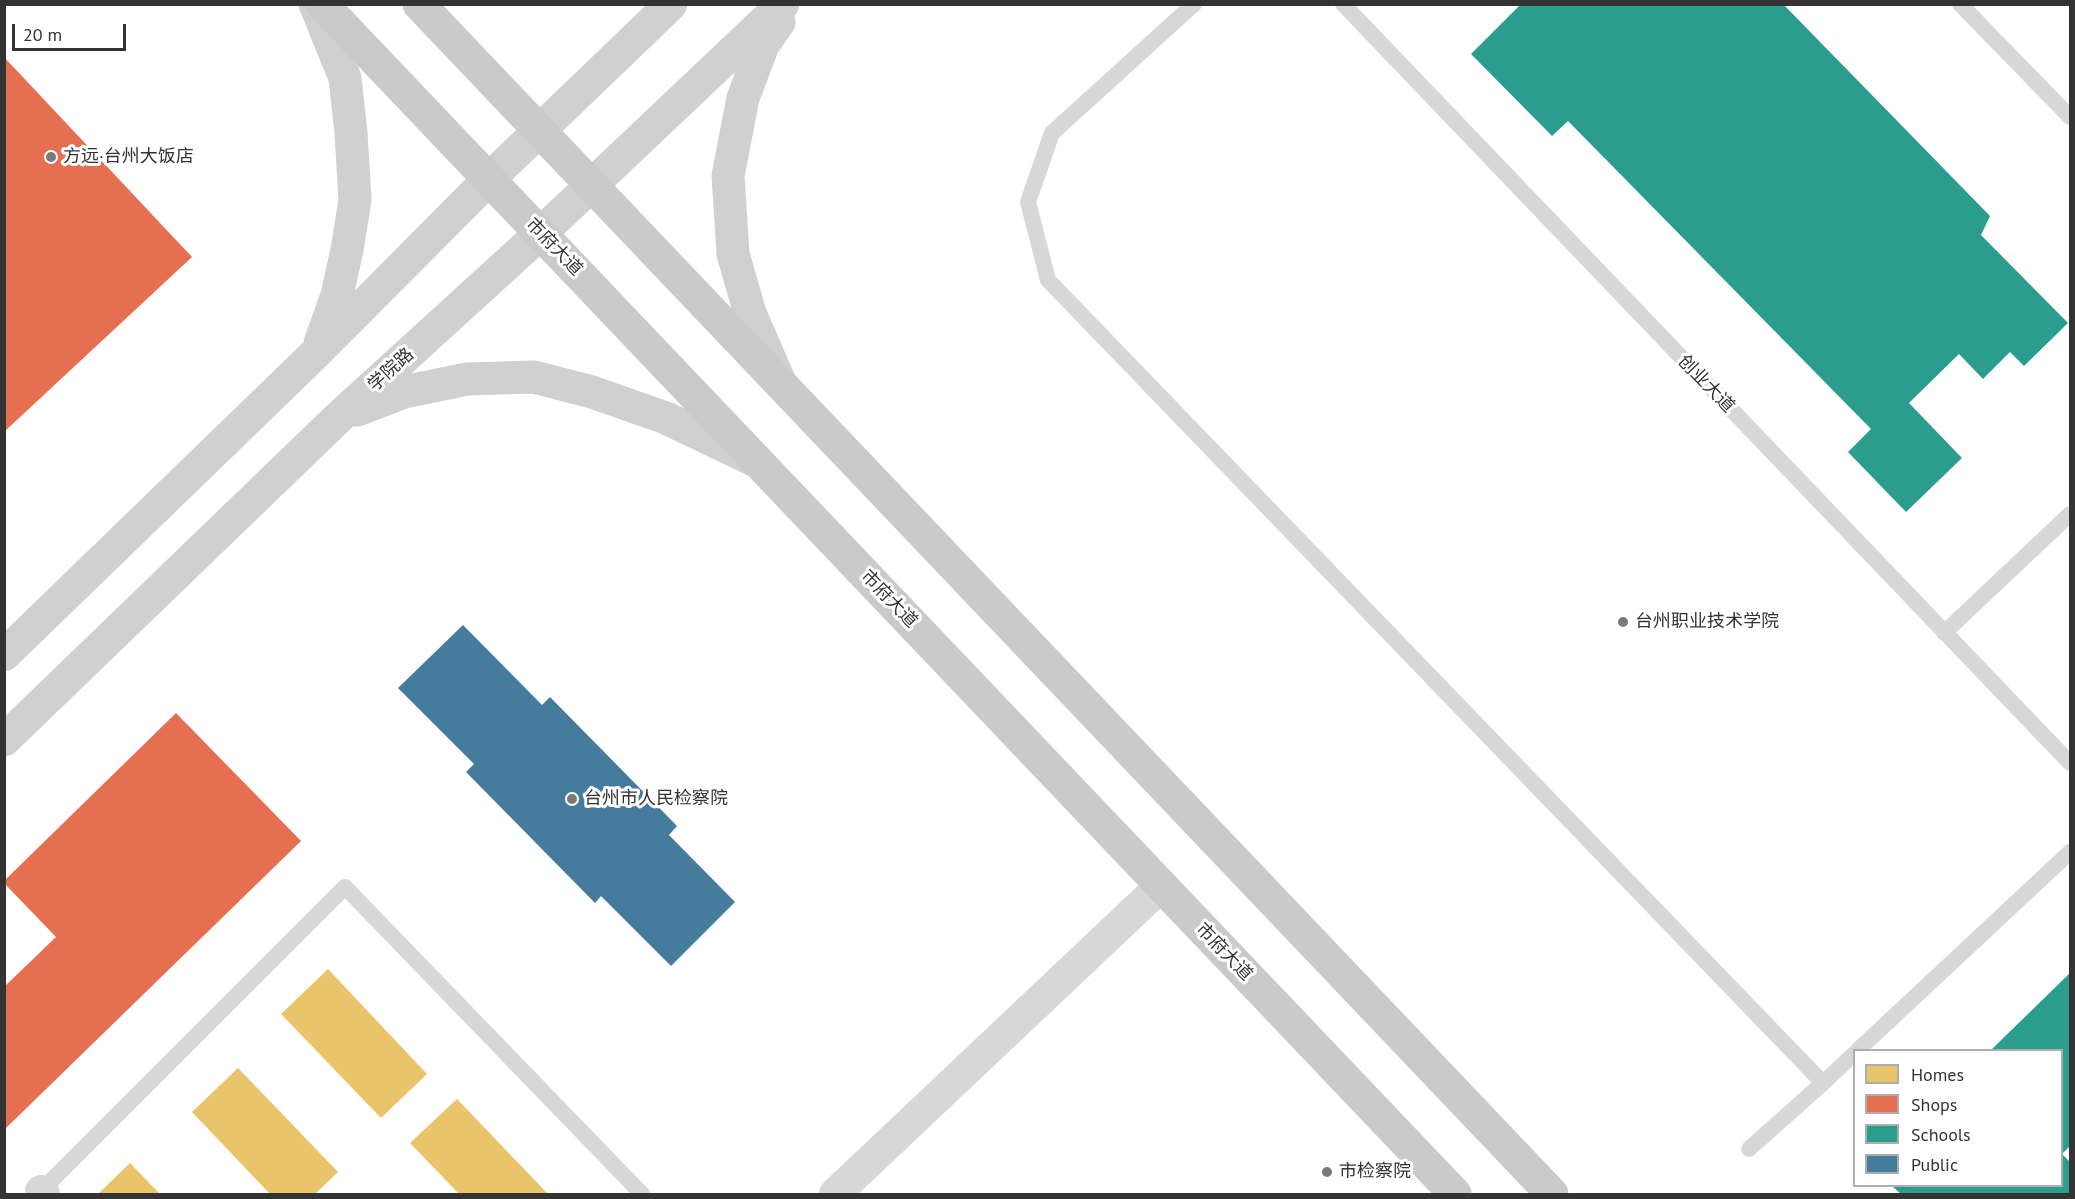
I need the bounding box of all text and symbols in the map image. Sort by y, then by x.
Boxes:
scale bar [15,12,129,50]
text: 20 m [23,23,62,46]
place label: 方远·台州大饭店 [63,146,194,168]
marker: 方远·台州大饭店 [44,150,58,164]
street label: 市府大道 [521,214,587,280]
street label: 学院路 [364,344,418,396]
street label: 创业大道 [1673,351,1739,417]
street label: 市府大道 [856,566,922,632]
place label: 台州职业技术学院 [1635,611,1779,633]
marker: 台州职业技术学院 [1616,615,1630,629]
place label: 台州市人民检察院 [584,788,728,810]
marker: 台州市人民检察院 [565,792,579,806]
street label: 市府大道 [1191,919,1257,985]
legend [1853,1049,2063,1187]
text: Homes [1911,1063,1964,1086]
text: Shops [1911,1093,1957,1116]
text: Schools [1911,1123,1971,1146]
text: Public [1911,1153,1958,1176]
place label: 市检察院 [1339,1161,1411,1183]
marker: 市检察院 [1320,1165,1334,1179]

